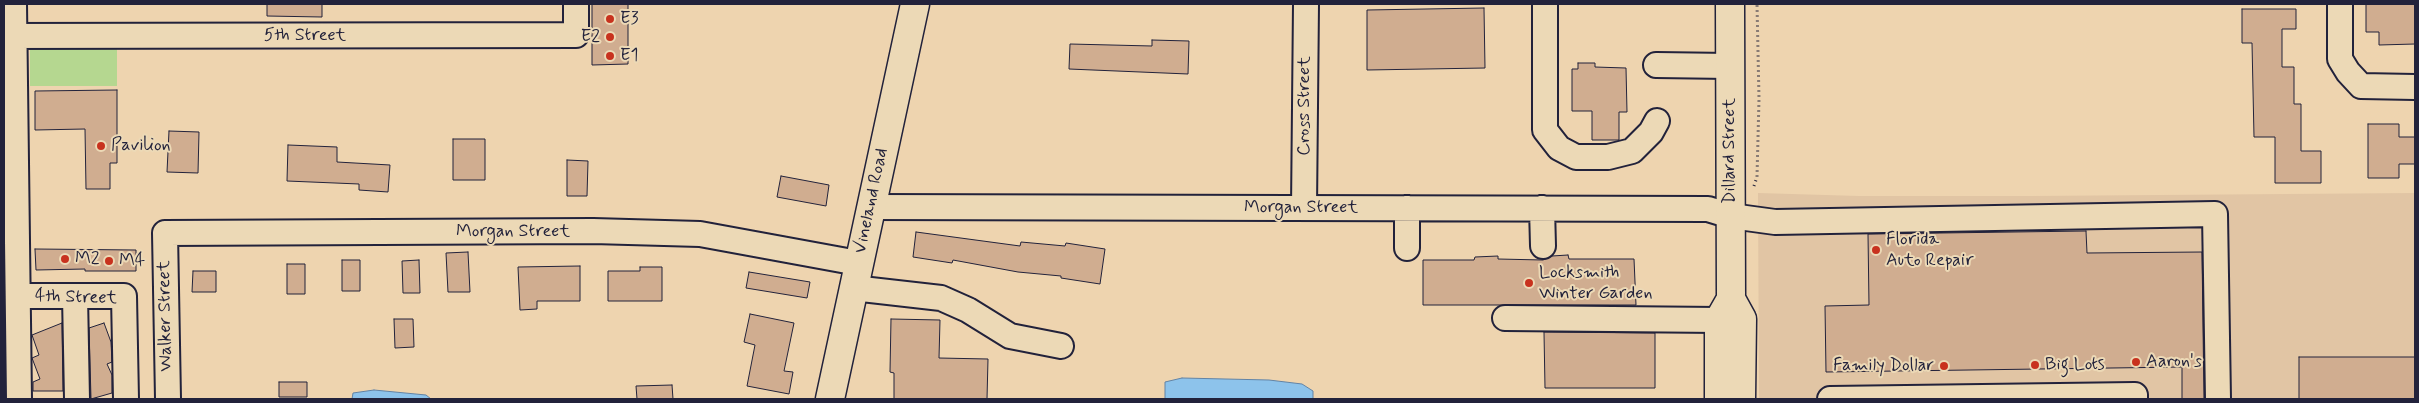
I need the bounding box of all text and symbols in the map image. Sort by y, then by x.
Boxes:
place label: E3 [620,8,639,30]
marker: E3 [604,13,616,25]
street label: 5th Street [264,25,346,47]
place label: E2 [581,26,600,48]
marker: E2 [604,31,616,43]
place label: E1 [620,45,639,67]
marker: E1 [604,50,616,62]
street label: Cross Street [1294,56,1316,156]
street label: Dillard Street [1719,98,1741,204]
place label: Pavilion [111,135,171,157]
marker: Pavilion [95,140,107,152]
street label: Vineland Road [850,146,894,256]
street label: Morgan Street [1244,197,1358,219]
street label: Morgan Street [456,221,570,243]
place label: Florida Auto Repair [1886,229,1974,272]
marker: Florida Auto Repair [1870,244,1882,256]
place label: M2 [75,248,100,270]
place label: M4 [119,250,145,272]
marker: M2 [59,253,71,265]
marker: M4 [103,255,115,267]
street label: Walker Street [154,260,178,372]
place label: Locksmith Winter Garden [1539,262,1652,304]
marker: Locksmith Winter Garden [1523,277,1535,289]
street label: 4th Street [35,286,117,310]
place label: Aaron's [2146,351,2202,373]
place label: Big Lots [2045,354,2105,376]
place label: Family Dollar [1833,355,1934,377]
marker: Aaron's [2130,356,2142,368]
marker: Big Lots [2029,359,2041,371]
marker: Family Dollar [1938,360,1950,372]

